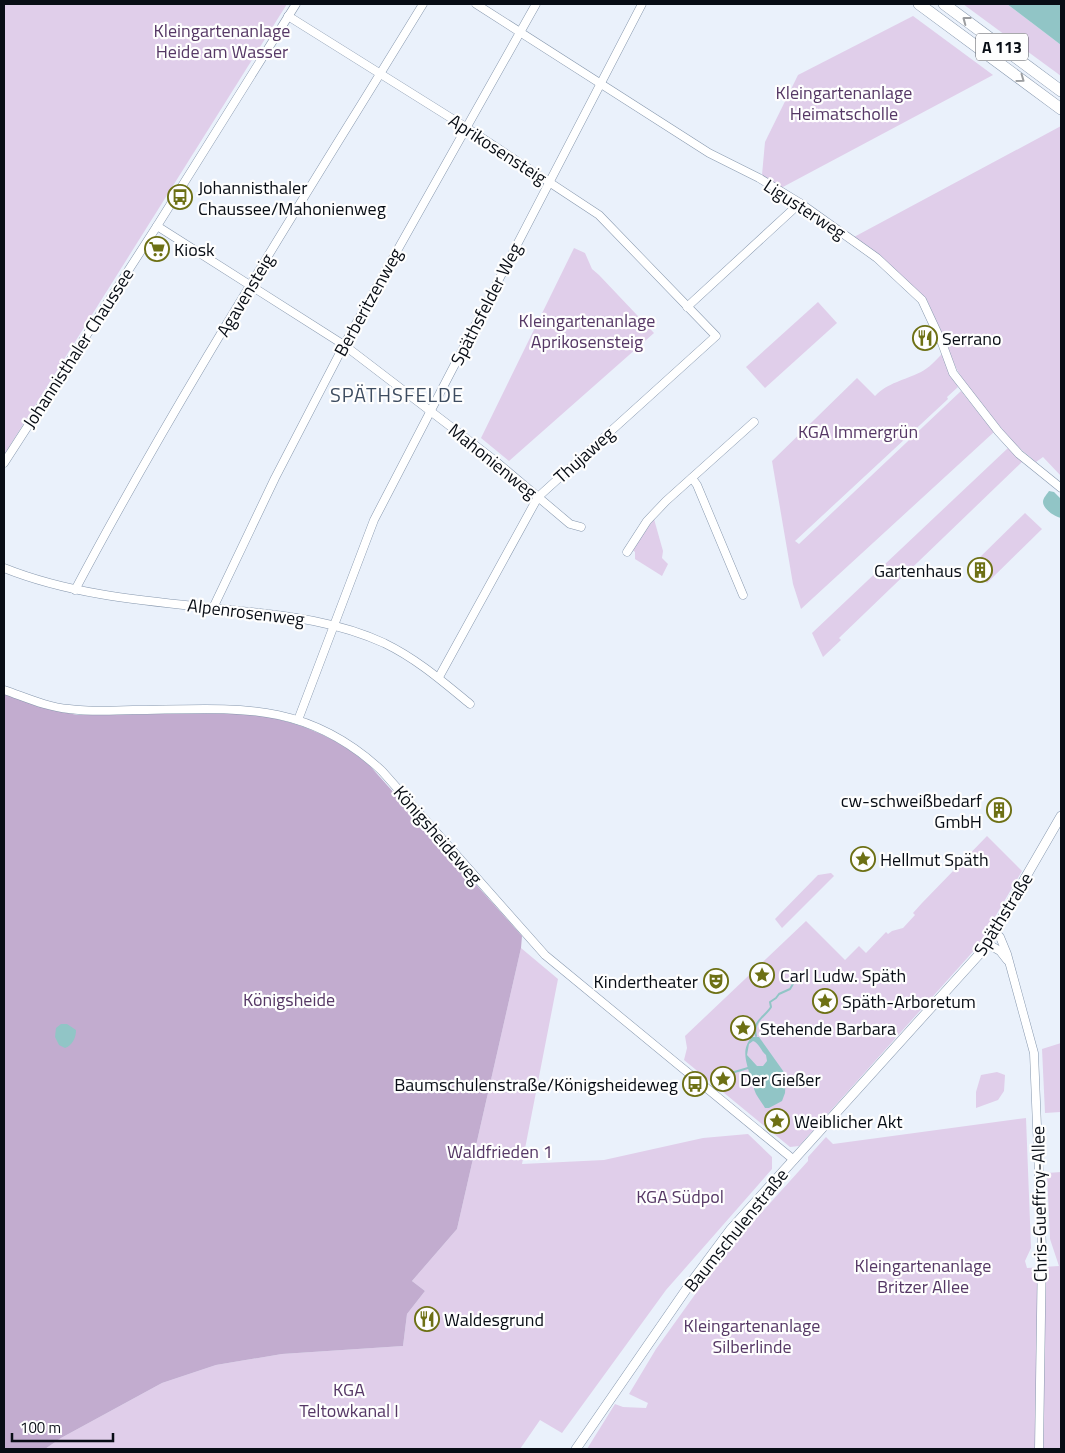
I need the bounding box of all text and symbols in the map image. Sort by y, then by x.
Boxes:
park label: Kleingartenanlage Heide am Wasser [154,17,290,65]
one-way arrow [962,17,972,26]
road number: A 113 [976,34,1028,61]
one-way arrow [1015,73,1025,82]
park label: Kleingartenanlage Heimatscholle [776,79,912,127]
street label: Aprikosensteig [444,107,552,191]
street label: Ligusterweg [758,172,852,246]
place label: Johannisthaler Chaussee/Mahonienweg [198,174,386,222]
bus stop icon: Johannisthaler Chaussee/Mahonienweg [167,184,193,210]
supermarket icon: Kiosk [144,236,170,262]
place label: Kiosk [174,236,215,263]
street label: Späthsfelder Weg [443,238,529,370]
street label: Berberitzenweg [327,243,409,361]
street label: Agavensteig [209,248,281,342]
street label: Johannisthaler Chaussee [16,263,140,433]
park label: Kleingartenanlage Aprikosensteig [519,307,655,355]
restaurant icon: Serrano [912,325,938,351]
place label: Serrano [942,325,1002,352]
district label: SPÄTHSFELDE [330,379,464,410]
street label: Mahonienweg [443,417,543,505]
park label: KGA Immergrün [798,418,918,445]
street label: Thujaweg [548,420,620,490]
place label: Gartenhaus [874,557,962,584]
building icon: Gartenhaus [967,557,993,583]
street label: Alpenrosenweg [186,591,306,633]
street label: Königsheideweg [387,779,489,891]
place label: cw-schweißbedarf GmbH [841,787,982,835]
building icon: cw-schweißbedarf GmbH [986,797,1012,823]
place icon: Hellmut Späth [850,846,876,872]
place label: Hellmut Späth [880,846,989,873]
street label: Späthstraße [967,867,1039,961]
place icon: Carl Ludw. Späth [749,962,775,988]
place label: Carl Ludw. Späth [780,962,906,989]
place label: Kindertheater [594,968,698,995]
theatre icon: Kindertheater [703,968,729,994]
park label: Königsheide [243,986,335,1013]
place icon: Späth-Arboretum [812,988,838,1014]
place label: Späth-Arboretum [842,988,976,1015]
place icon: Stehende Barbara [730,1015,756,1041]
place label: Stehende Barbara [760,1015,896,1042]
place icon: Der Gießer [710,1066,736,1092]
place label: Der Gießer [740,1066,821,1093]
place label: Baumschulenstraße/Königsheideweg [394,1071,678,1098]
bus stop icon: Baumschulenstraße/Königsheideweg [682,1071,708,1097]
place icon: Weiblicher Akt [764,1108,790,1134]
place label: Weiblicher Akt [794,1108,903,1135]
street label: Chris-Gueffroy-Allee [1024,1126,1054,1282]
park label: Waldfrieden 1 [447,1138,553,1165]
street label: Baumschulenstraße [678,1162,794,1298]
park label: KGA Südpol [636,1183,724,1210]
park label: Kleingartenanlage Britzer Allee [855,1252,991,1300]
restaurant icon: Waldesgrund [414,1306,440,1332]
place label: Waldesgrund [444,1306,544,1333]
park label: Kleingartenanlage Silberlinde [684,1312,820,1360]
park label: KGA Teltowkanal I [299,1376,399,1424]
scale bar [12,1410,114,1442]
text: 100 m [20,1416,61,1439]

